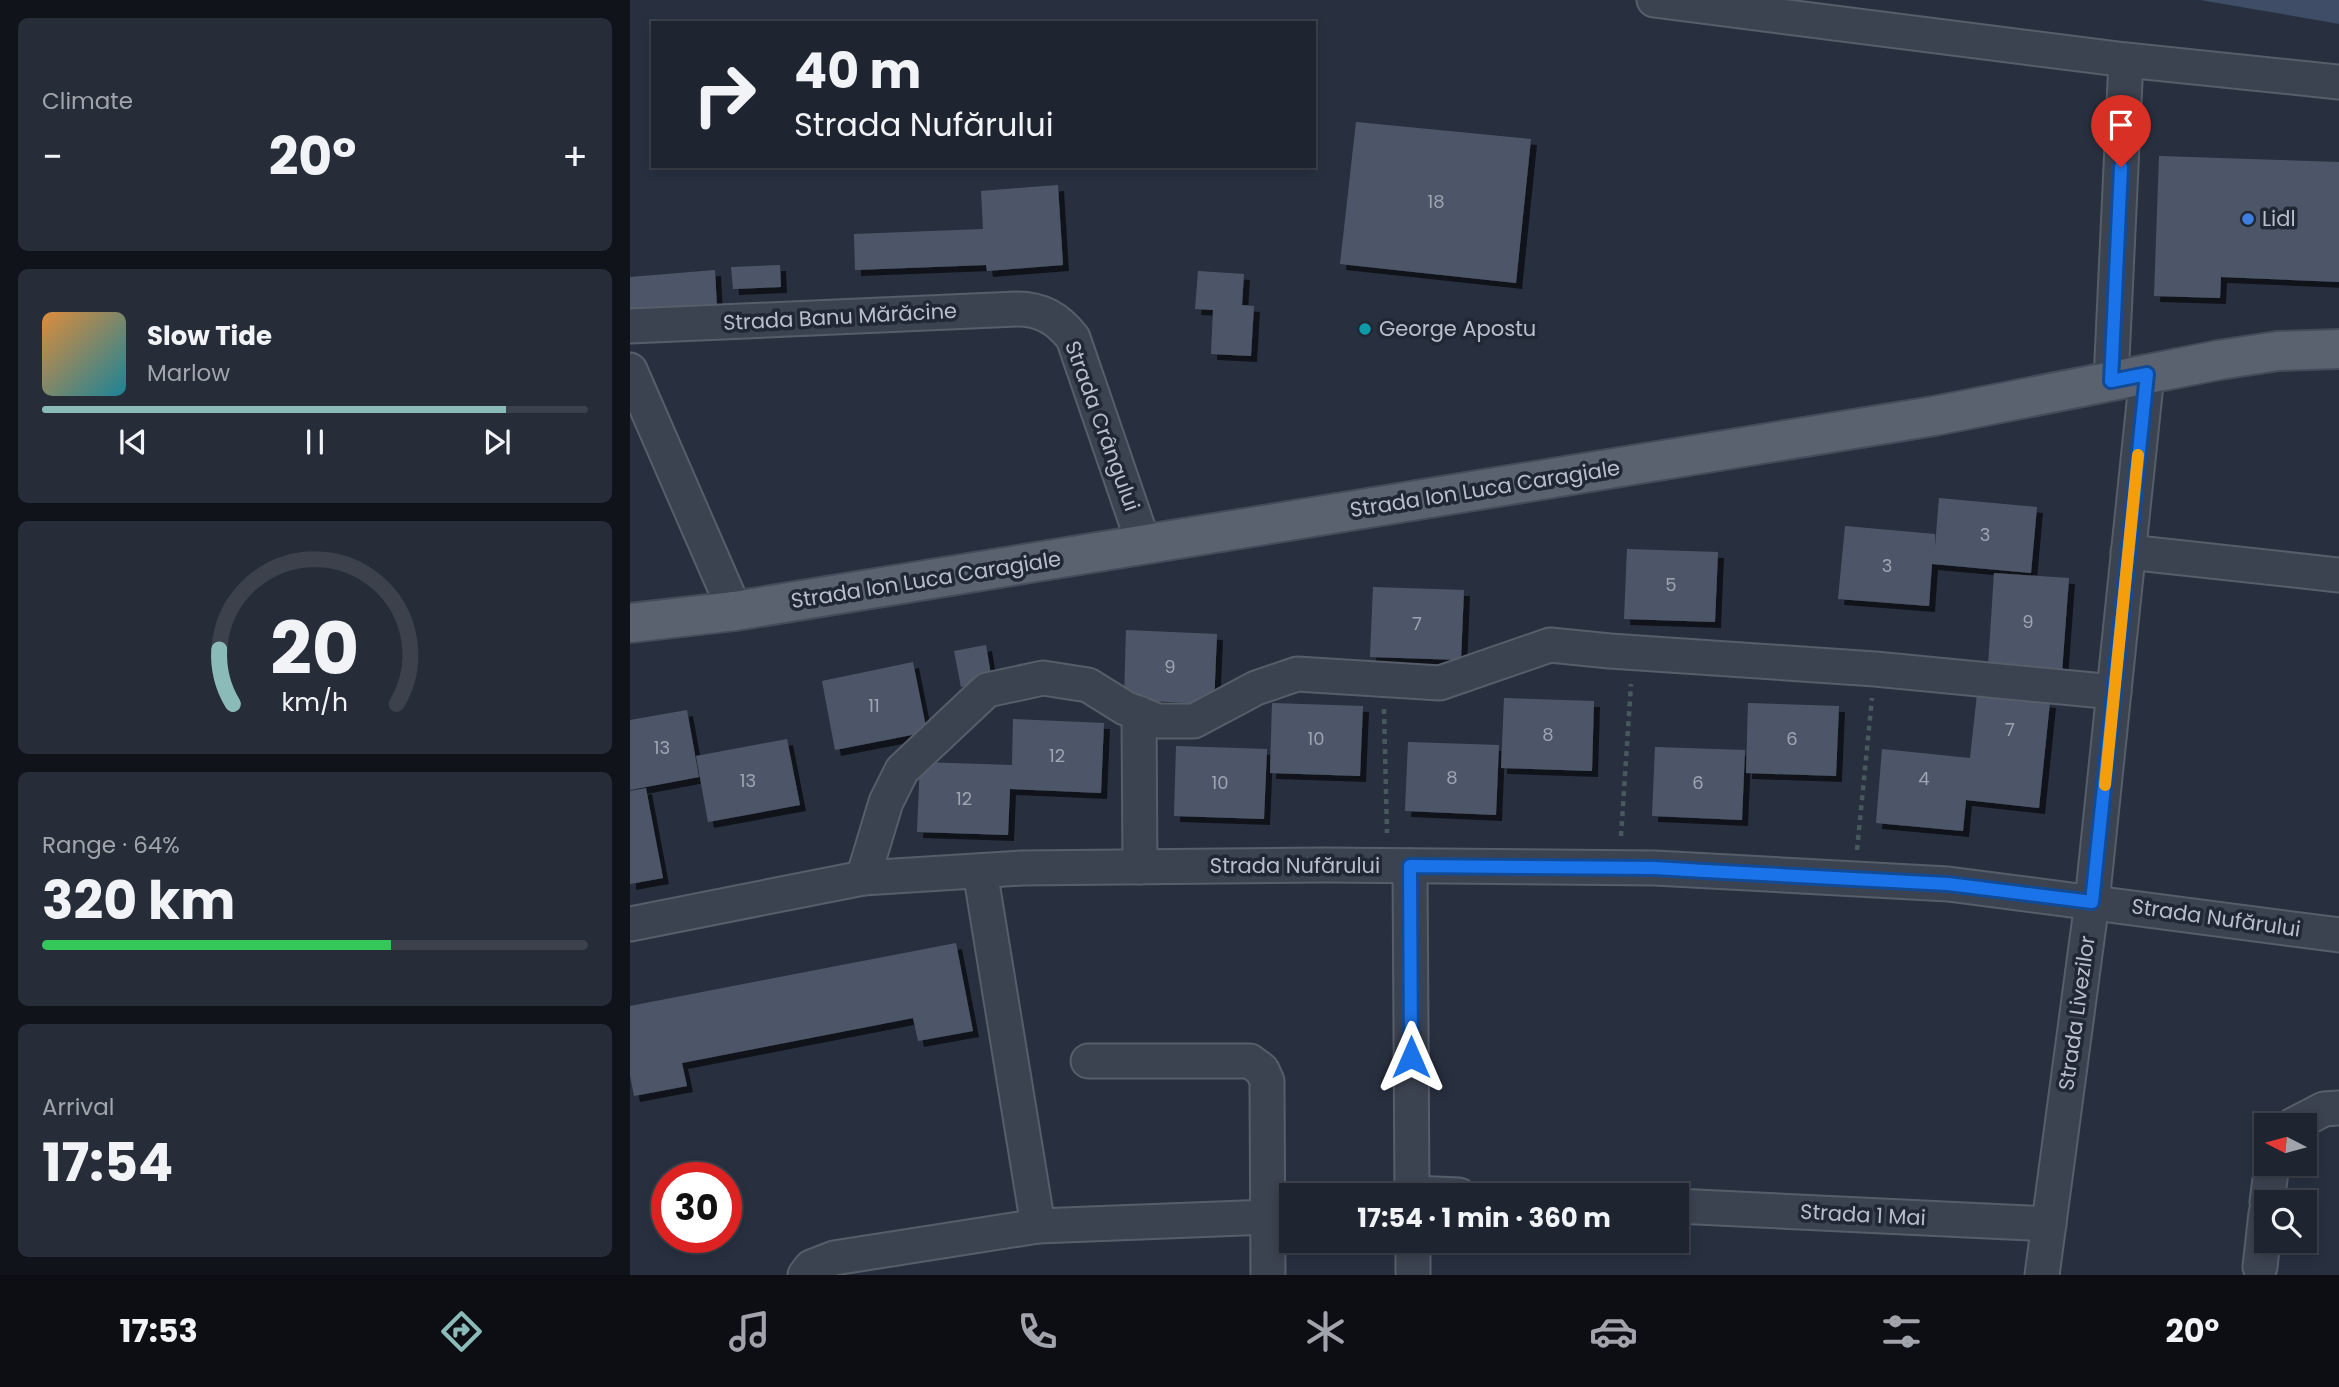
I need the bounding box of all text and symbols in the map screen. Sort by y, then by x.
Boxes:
text: 40 m [794,37,921,105]
icon: right [679,49,770,140]
text: Climate [42,85,133,117]
pin [2091,95,2151,167]
text: Strada Nufărului [794,102,1054,147]
icon: arrive [2102,106,2140,144]
text: 20° [269,120,356,193]
text: − [42,130,63,183]
text: + [562,130,588,183]
house number: 18 [1427,189,1445,214]
place label: Lidl [2262,204,2296,233]
marker: Lidl [2240,211,2256,227]
street label: Strada Banu Mărăcine [722,296,958,337]
place label: George Apostu [1379,314,1536,343]
text: Slow Tide [147,318,272,354]
marker: George Apostu [1357,321,1373,337]
street label: Strada Crângului [1058,337,1147,515]
text: Marlow [147,357,230,389]
icon: previous [114,423,152,461]
icon: pause [296,423,334,461]
icon: next [478,423,516,461]
street label: Strada Ion Luca Caragiale [1348,453,1622,524]
house number: 3 [1980,522,1990,547]
street label: Strada Ion Luca Caragiale [789,544,1063,615]
house number: 3 [1882,553,1892,578]
house number: 5 [1665,572,1677,597]
text: 20 [270,598,360,699]
house number: 9 [2022,609,2034,634]
house number: 7 [1412,611,1422,636]
house number: 9 [1164,654,1176,679]
text: km/h [282,684,348,719]
house number: 11 [868,693,880,718]
house number: 7 [2005,717,2015,742]
house number: 8 [1542,722,1554,747]
house number: 10 [1307,726,1325,751]
house number: 6 [1786,726,1798,751]
house number: 13 [654,735,670,760]
house number: 12 [1049,743,1065,768]
house number: 8 [1446,765,1458,790]
house number: 4 [1918,766,1930,791]
house number: 13 [740,768,756,793]
house number: 10 [1211,770,1229,795]
house number: 6 [1692,770,1704,795]
house number: 12 [956,786,972,811]
text: Range · 64% [42,829,180,861]
street label: Strada Nufărului [1210,851,1380,880]
text: 320 km [42,864,235,937]
street label: Strada Nufărului [2130,891,2302,944]
street label: Strada Livezilor [2051,933,2102,1092]
position arrow [1374,1020,1448,1094]
text: Arrival [42,1091,114,1123]
north arrow [2254,1113,2317,1176]
map controls [2254,1113,2317,1253]
text: 17:54 [42,1126,173,1199]
speed limit sign: 30 [651,1162,742,1253]
button: search [2254,1190,2317,1253]
street label: Strada 1 Mai [1799,1197,1927,1232]
text: 17:54 · 1 min · 360 m [1357,1200,1611,1236]
icon: directions [437,1307,486,1356]
icon: music [725,1307,774,1356]
icon: phone [1013,1307,1062,1356]
icon: climate [1301,1307,1350,1356]
icon: car [1589,1307,1638,1356]
icon: filters [1877,1307,1926,1356]
text: 17:53 [120,1308,198,1353]
text: 20° [2165,1308,2219,1353]

